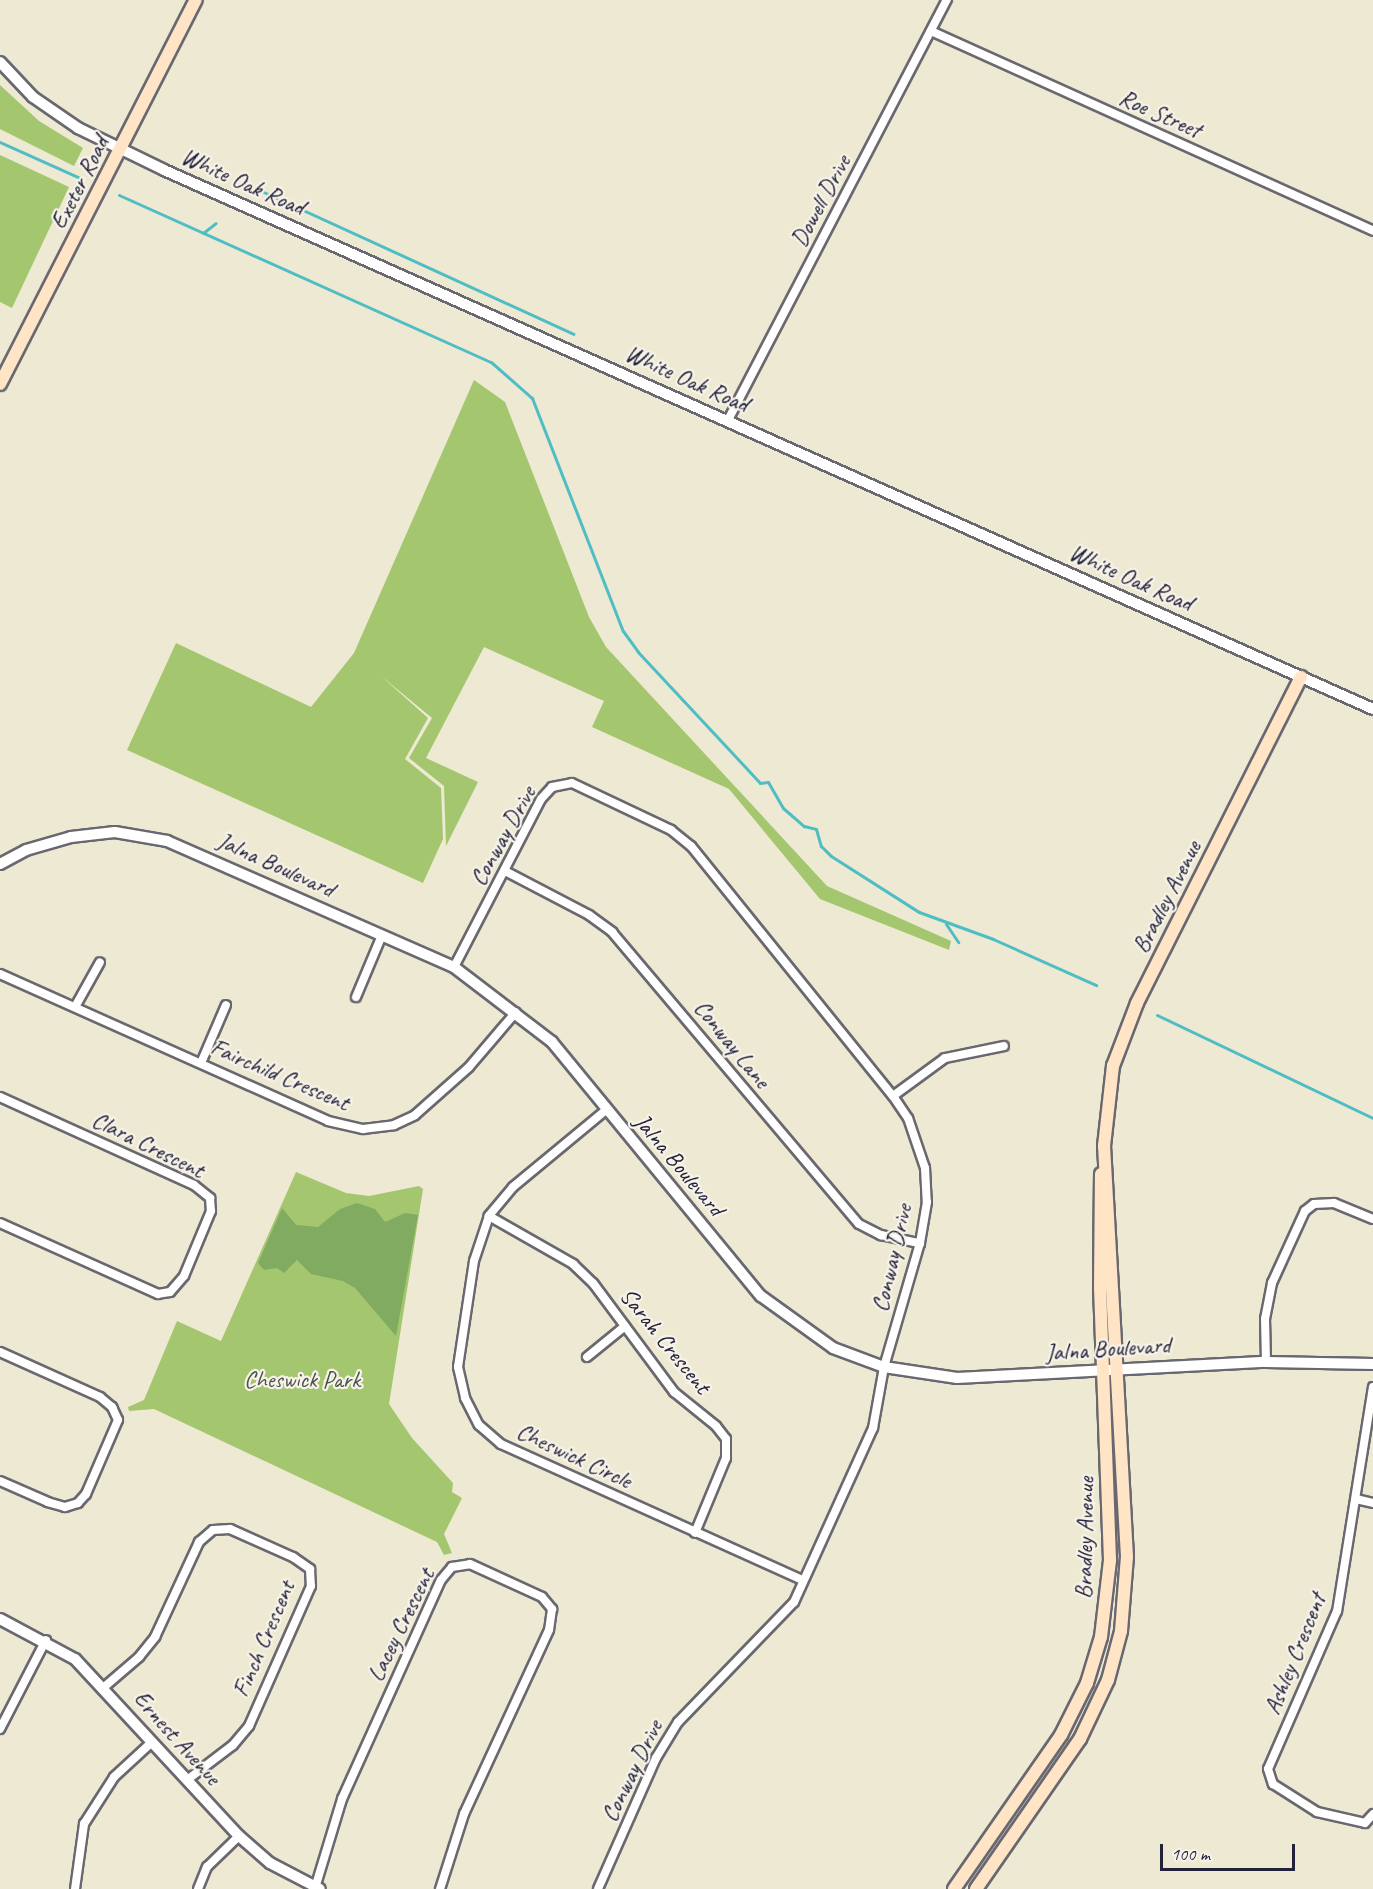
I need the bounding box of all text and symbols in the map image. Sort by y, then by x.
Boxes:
street label: Roe Street [1114,83,1206,145]
street label: Exeter Road [45,132,115,234]
street label: White Oak Road [177,142,309,222]
street label: Dowell Drive [785,150,857,252]
street label: White Oak Road [621,339,753,419]
street label: White Oak Road [1065,538,1197,618]
street label: Conway Drive [464,781,542,891]
street label: Jalna Boulevard [213,826,339,904]
street label: Bradley Avenue [1126,836,1208,958]
street label: Conway Lane [687,994,777,1094]
street label: Fairchild Crescent [206,1033,354,1117]
street label: Clara Crescent [87,1105,209,1185]
street label: Jalna Boulevard [627,1107,731,1223]
street label: Conway Drive [866,1201,918,1315]
street label: Sarah Crescent [613,1282,717,1400]
street label: Jalna Boulevard [1044,1330,1172,1368]
park label: Cheswick Park [244,1366,360,1394]
street label: Cheswick Circle [512,1417,636,1495]
street label: Bradley Avenue [1070,1477,1100,1599]
street label: Lacey Crescent [361,1564,441,1686]
street label: Finch Crescent [227,1577,301,1701]
street label: Ashley Crescent [1258,1589,1332,1719]
street label: Ernest Avenue [127,1685,227,1791]
street label: Conway Drive [595,1715,669,1827]
scale bar [1163,1832,1298,1870]
text: 100 m [1171,1843,1210,1865]

